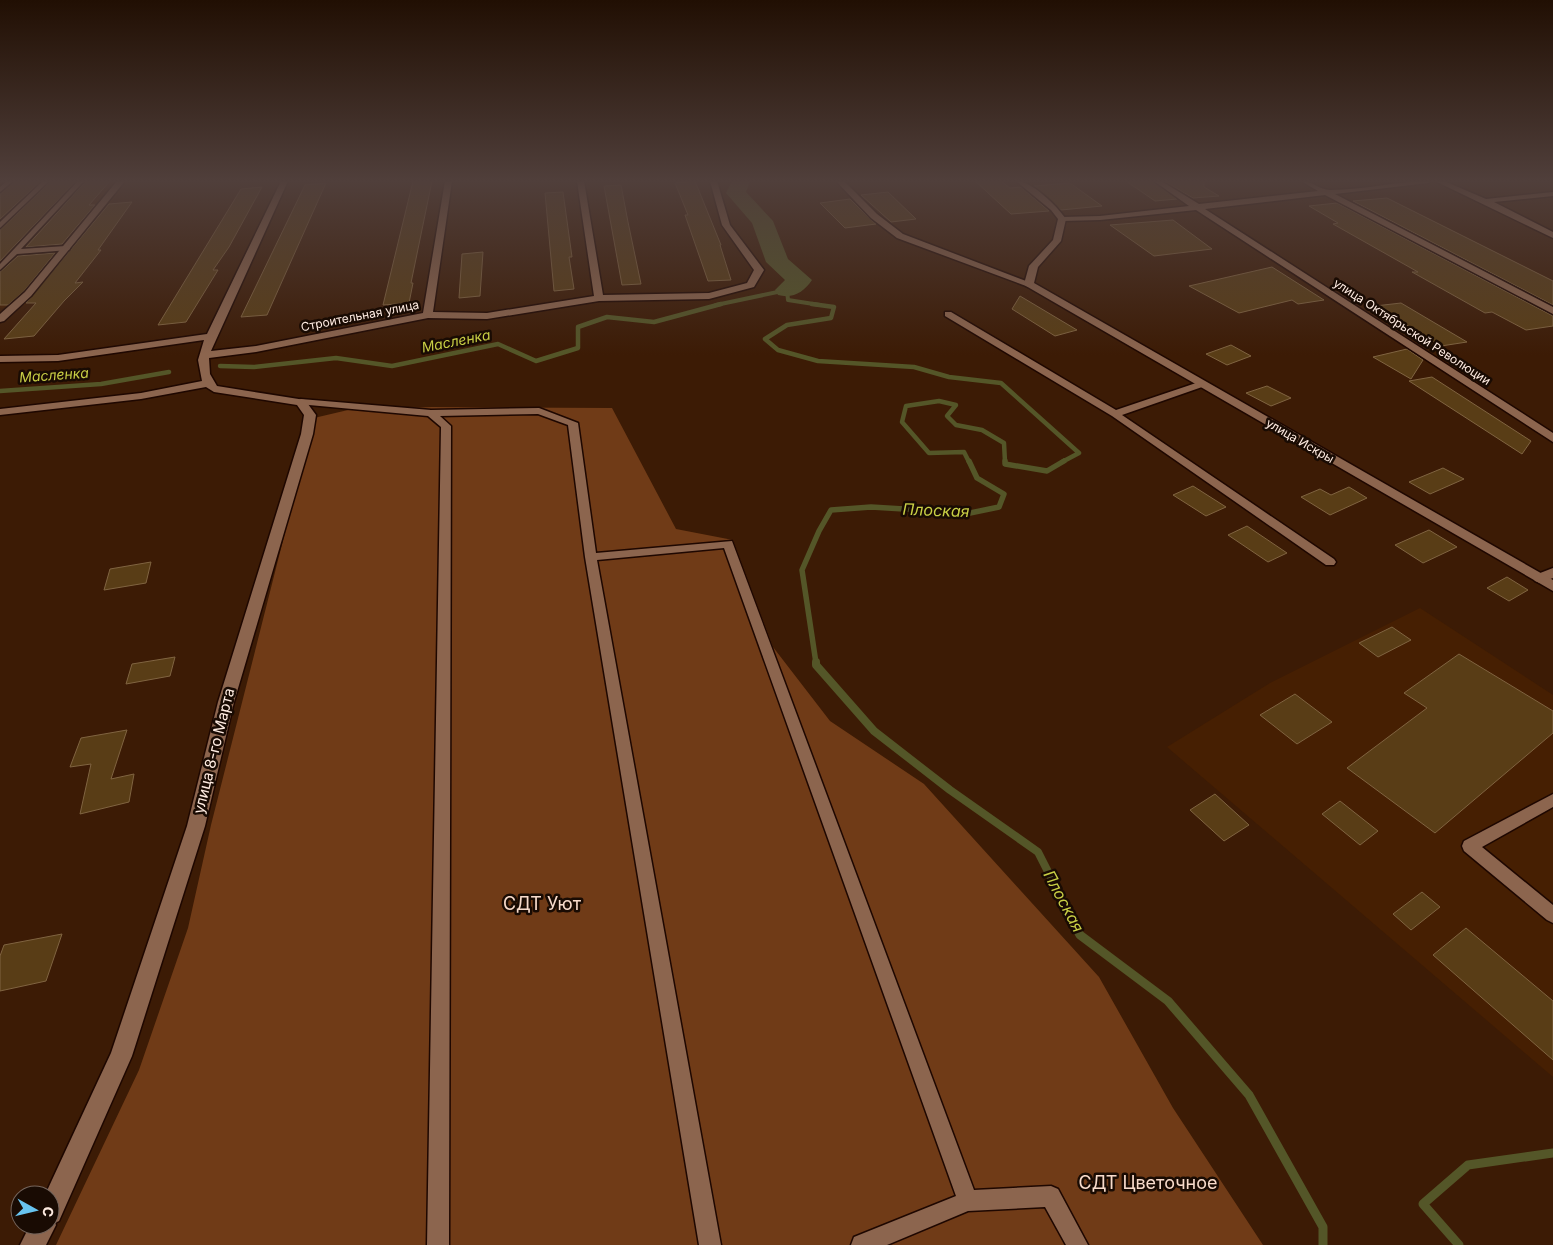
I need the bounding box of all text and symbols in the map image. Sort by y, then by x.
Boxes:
street label: улица Октябрьской Революции [1331,275,1494,388]
street label: Строительная улица [300,297,420,334]
water label: Масленка [420,325,492,356]
water label: Масленка [19,364,90,385]
street label: улица Искры [1264,415,1337,466]
water label: Плоская [902,499,970,521]
street label: улица 8-го Марта [189,686,238,816]
water label: Плоская [1039,867,1089,936]
park label: СДТ Уют [503,893,582,914]
park label: СДТ Цветочное [1079,1172,1217,1193]
north arrow [10,1185,60,1235]
text: С [39,1206,58,1218]

